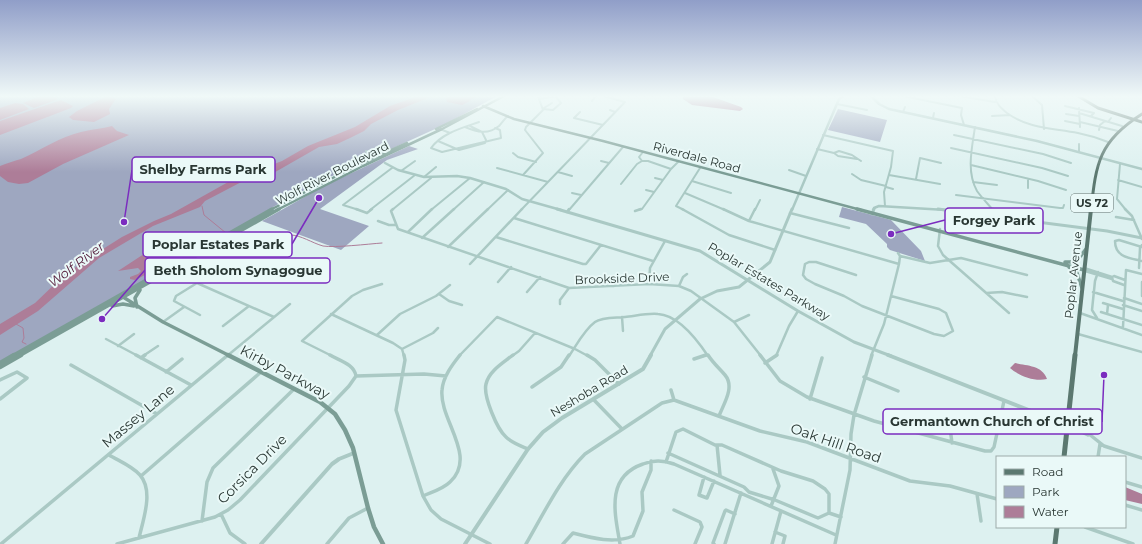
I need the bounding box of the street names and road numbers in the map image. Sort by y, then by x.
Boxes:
street label: Wolf River Boulevard [273,138,391,208]
street label: Riverdale Road [651,138,743,176]
road number: US 72 [1071,194,1113,212]
street label: Poplar Avenue [1061,231,1085,319]
street label: Poplar Estates Parkway [705,239,833,324]
street label: Brookside Drive [574,269,670,287]
street label: Kirby Parkway [237,341,333,403]
street label: Neshoba Road [547,362,631,420]
street label: Massey Lane [98,380,178,452]
street label: Oak Hill Road [788,419,884,467]
street label: Corsica Drive [213,430,291,508]

